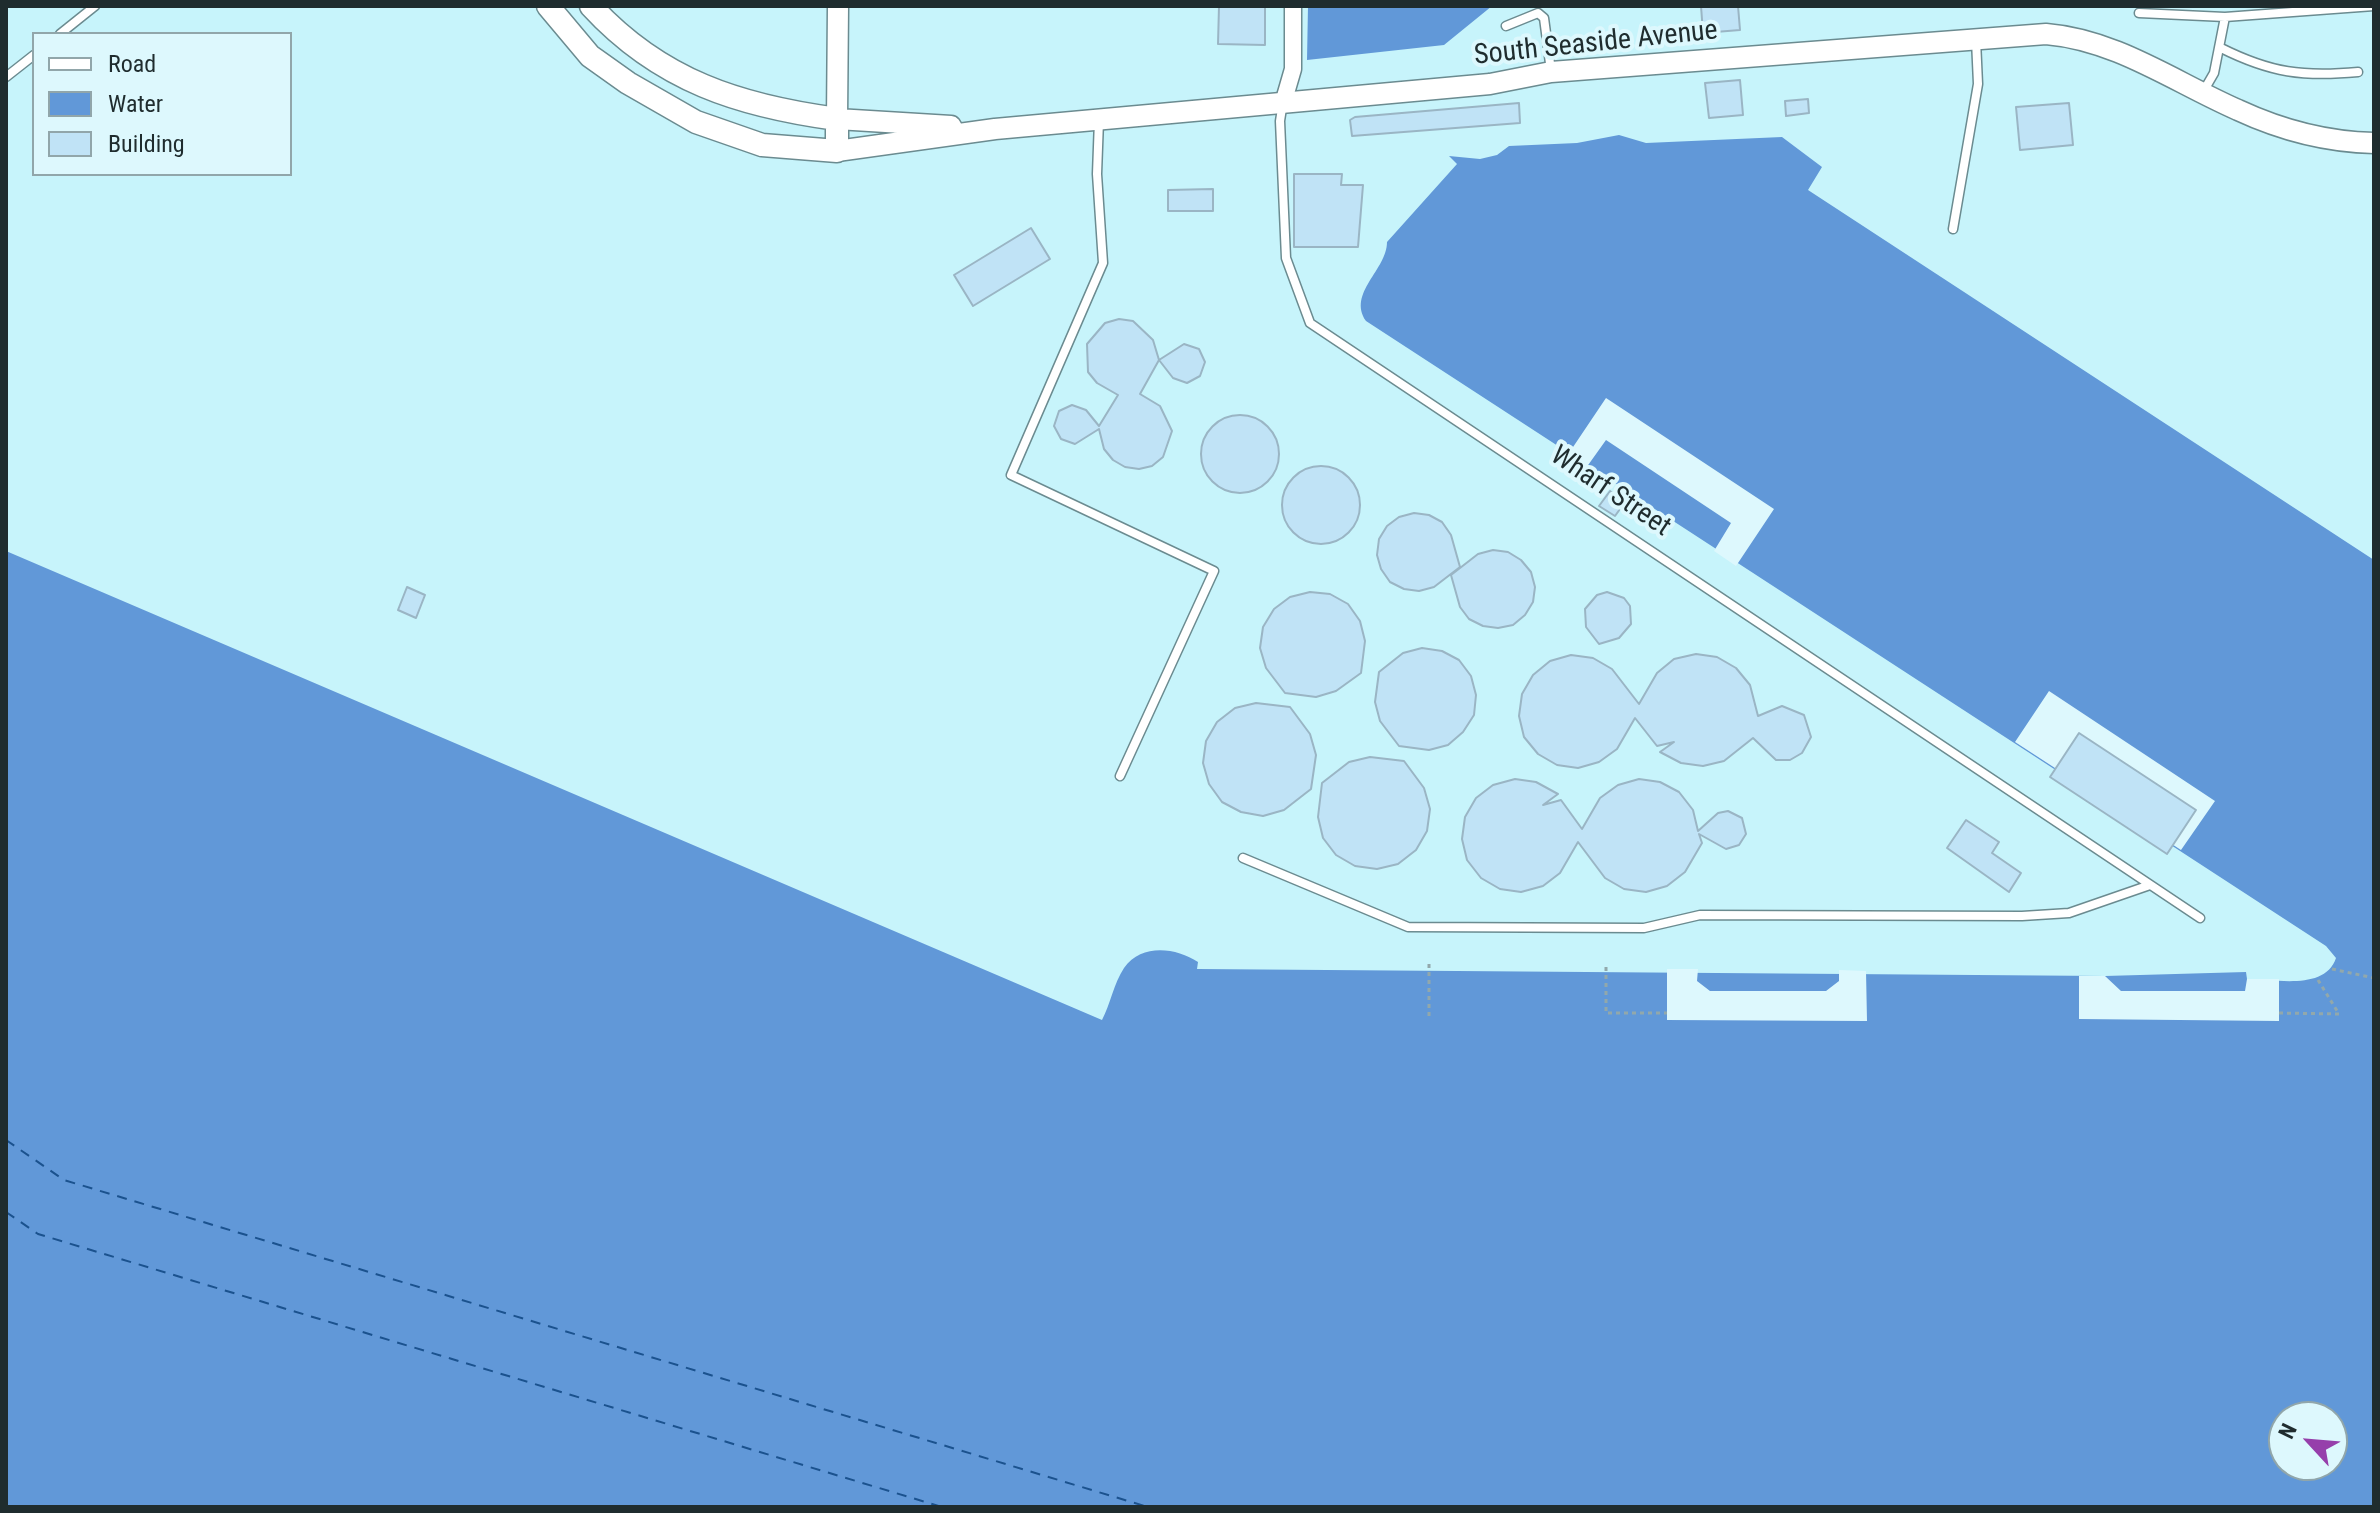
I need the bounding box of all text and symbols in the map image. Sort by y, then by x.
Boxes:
street label: South Seaside Avenue [1473,15,1719,73]
legend [32,32,292,176]
text: Road [108,50,156,78]
text: Water [108,90,163,118]
text: Building [108,130,185,158]
street label: Wharf Street [1543,440,1677,544]
north arrow [2268,1401,2348,1481]
text: N [2274,1420,2302,1443]

